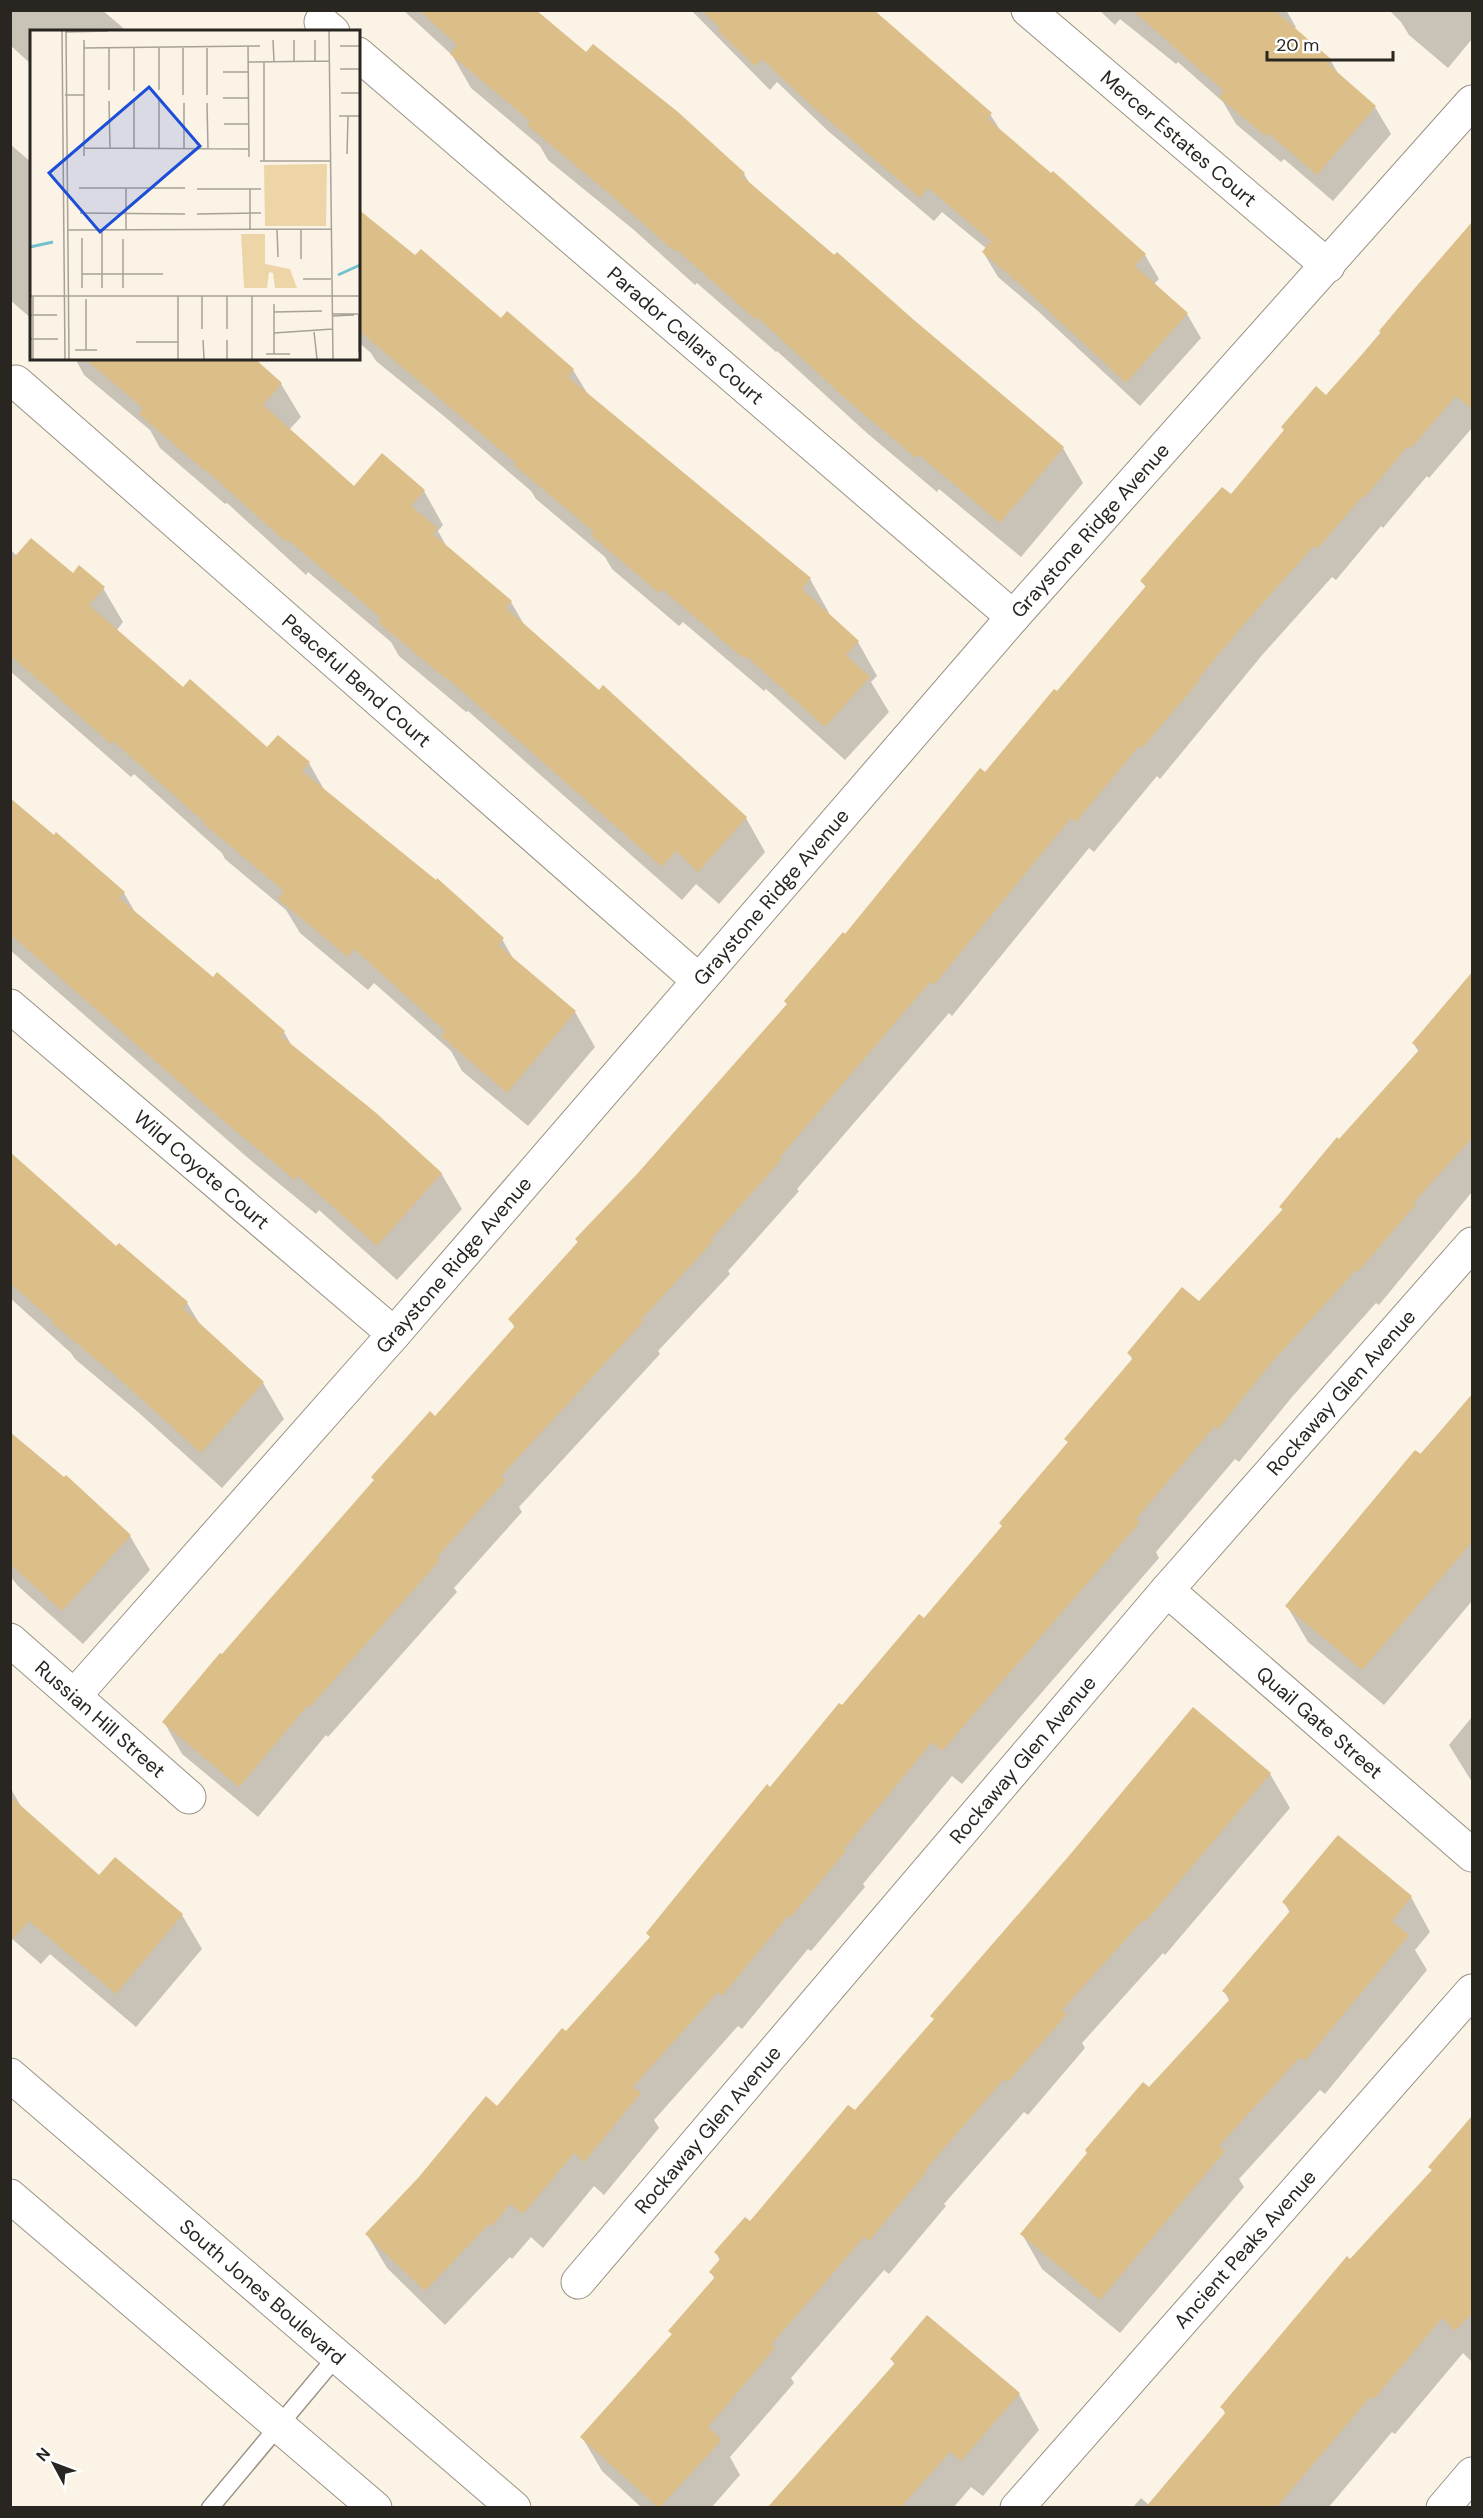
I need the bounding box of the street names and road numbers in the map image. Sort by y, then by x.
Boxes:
street label: Mercer Estates Court [1095,65,1262,213]
street label: Parador Cellars Court [602,261,770,410]
street label: Graystone Ridge Avenue [1005,437,1175,623]
street label: Peaceful Bend Court [277,608,437,753]
street label: Graystone Ridge Avenue [688,803,855,991]
street label: Wild Coyote Court [128,1104,275,1235]
street label: Graystone Ridge Avenue [370,1171,537,1359]
street label: Rockaway Glen Avenue [1261,1304,1421,1481]
street label: Russian Hill Street [29,1655,171,1784]
street label: Quail Gate Street [1251,1660,1388,1785]
street label: Rockaway Glen Avenue [944,1670,1102,1849]
street label: Rockaway Glen Avenue [629,2040,787,2219]
street label: Ancient Peaks Avenue [1168,2164,1322,2334]
street label: South Jones Boulevard [174,2213,351,2371]

